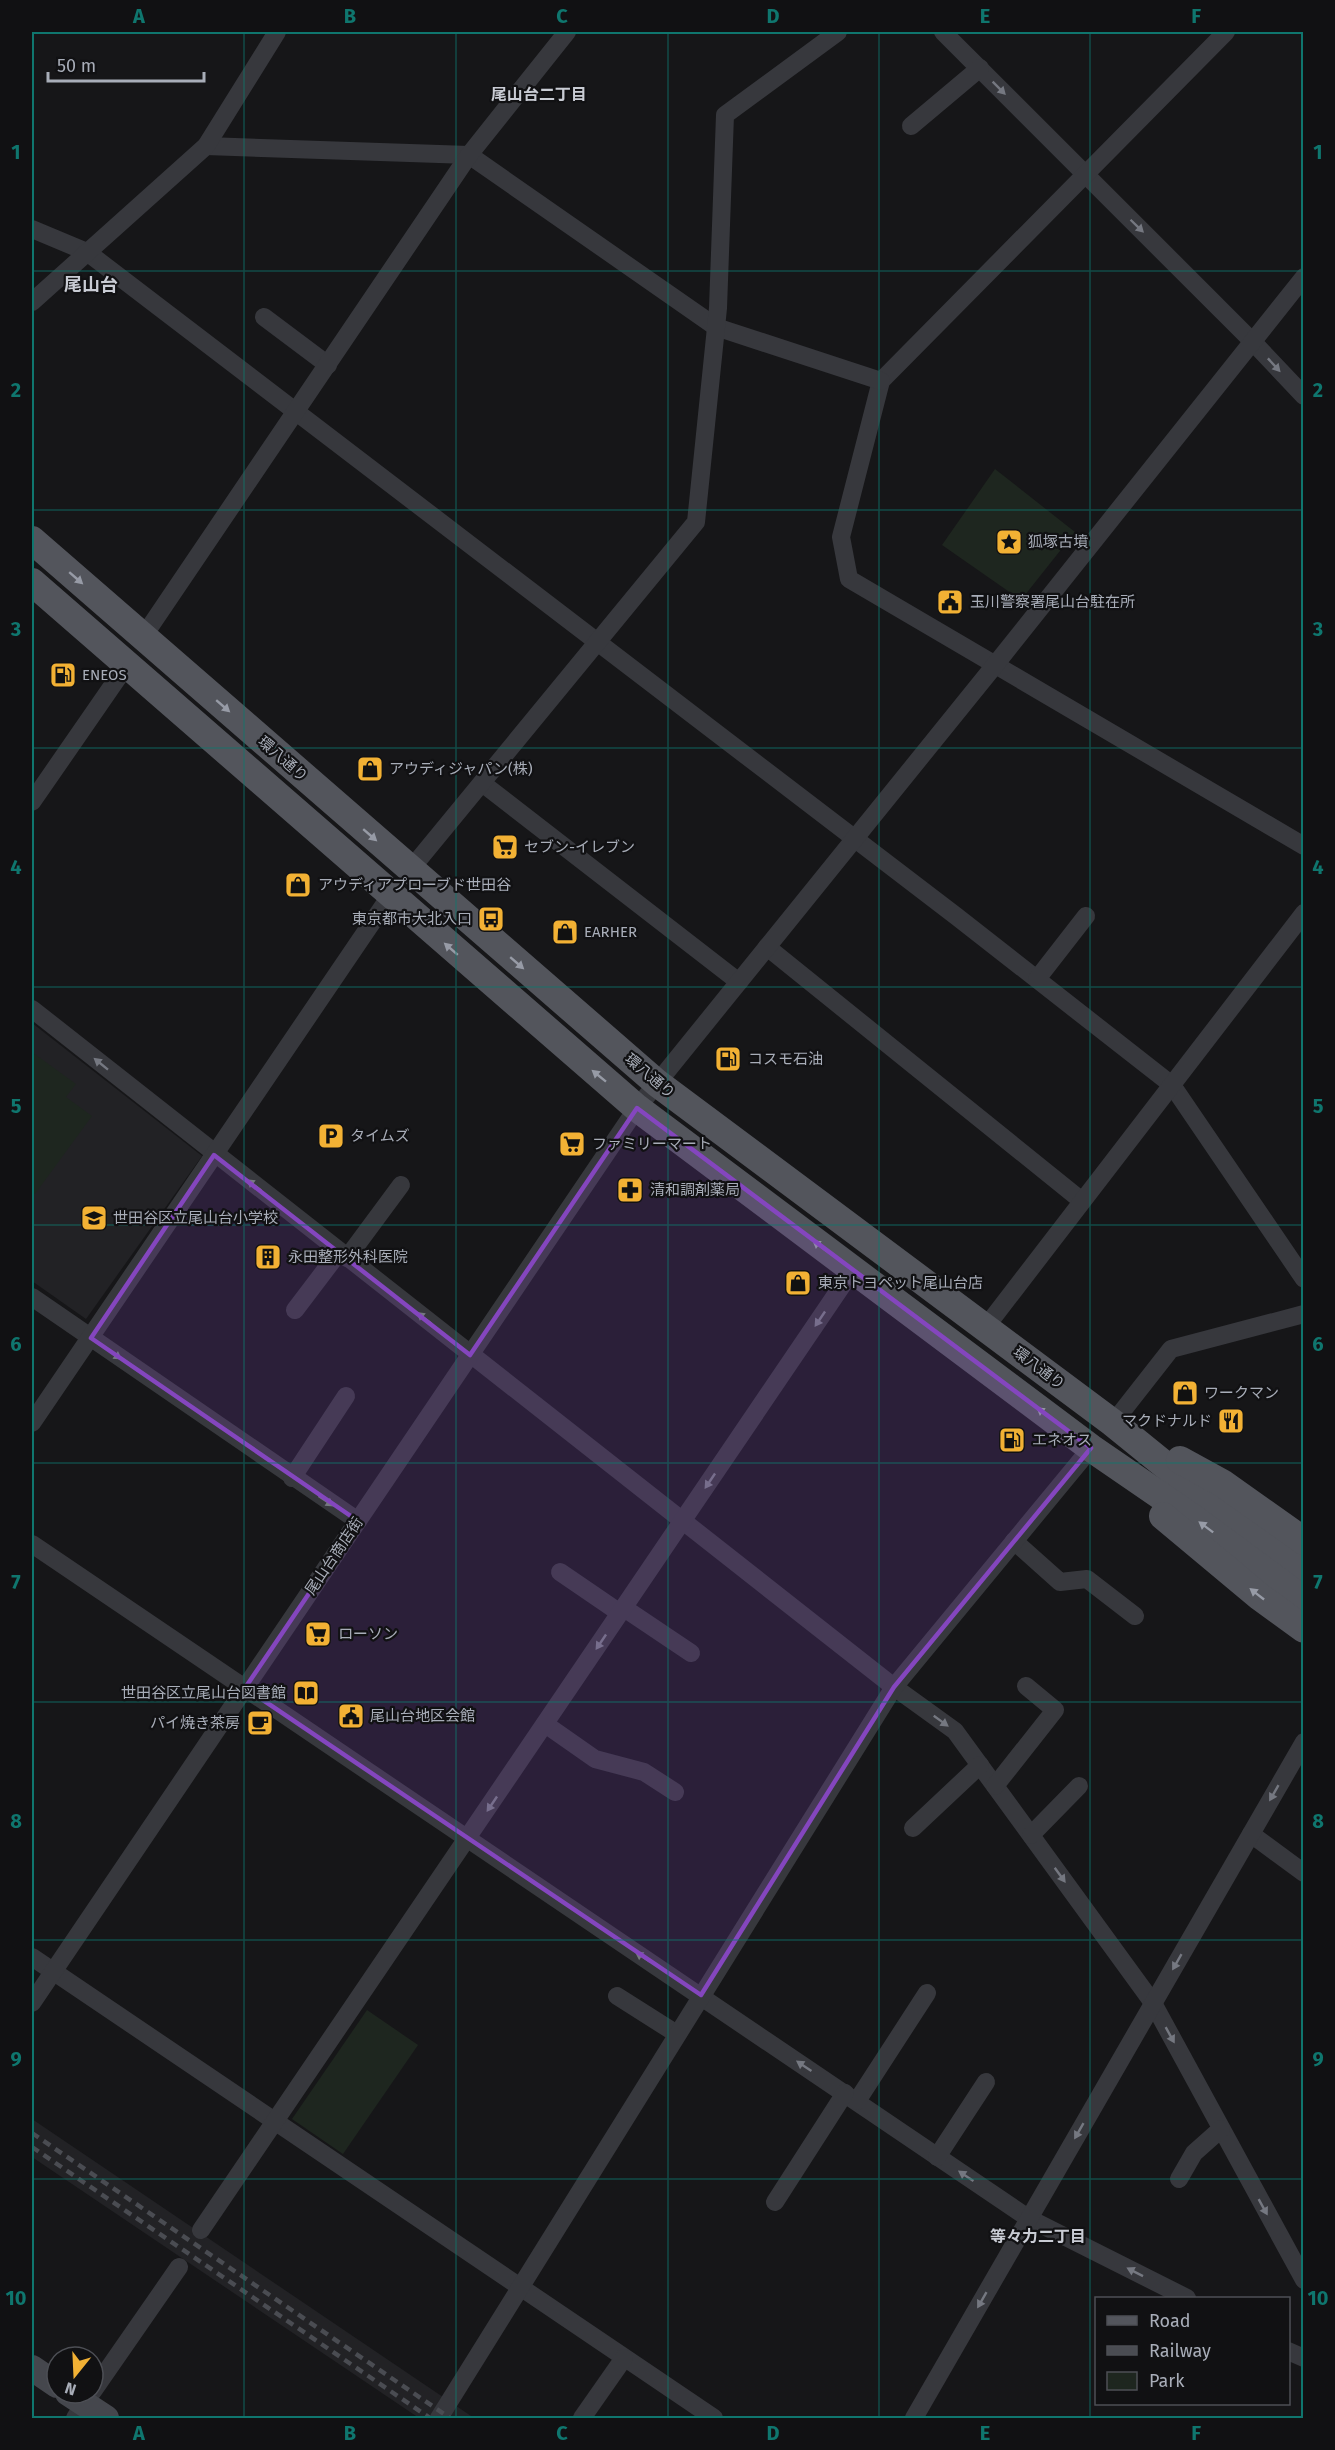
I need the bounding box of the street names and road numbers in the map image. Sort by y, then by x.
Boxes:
street label: 環八通り [254,733,312,785]
street label: 環八通り [621,1050,679,1102]
street label: 環八通り [1010,1343,1068,1393]
street label: 尾山台商店街 [301,1514,367,1598]

